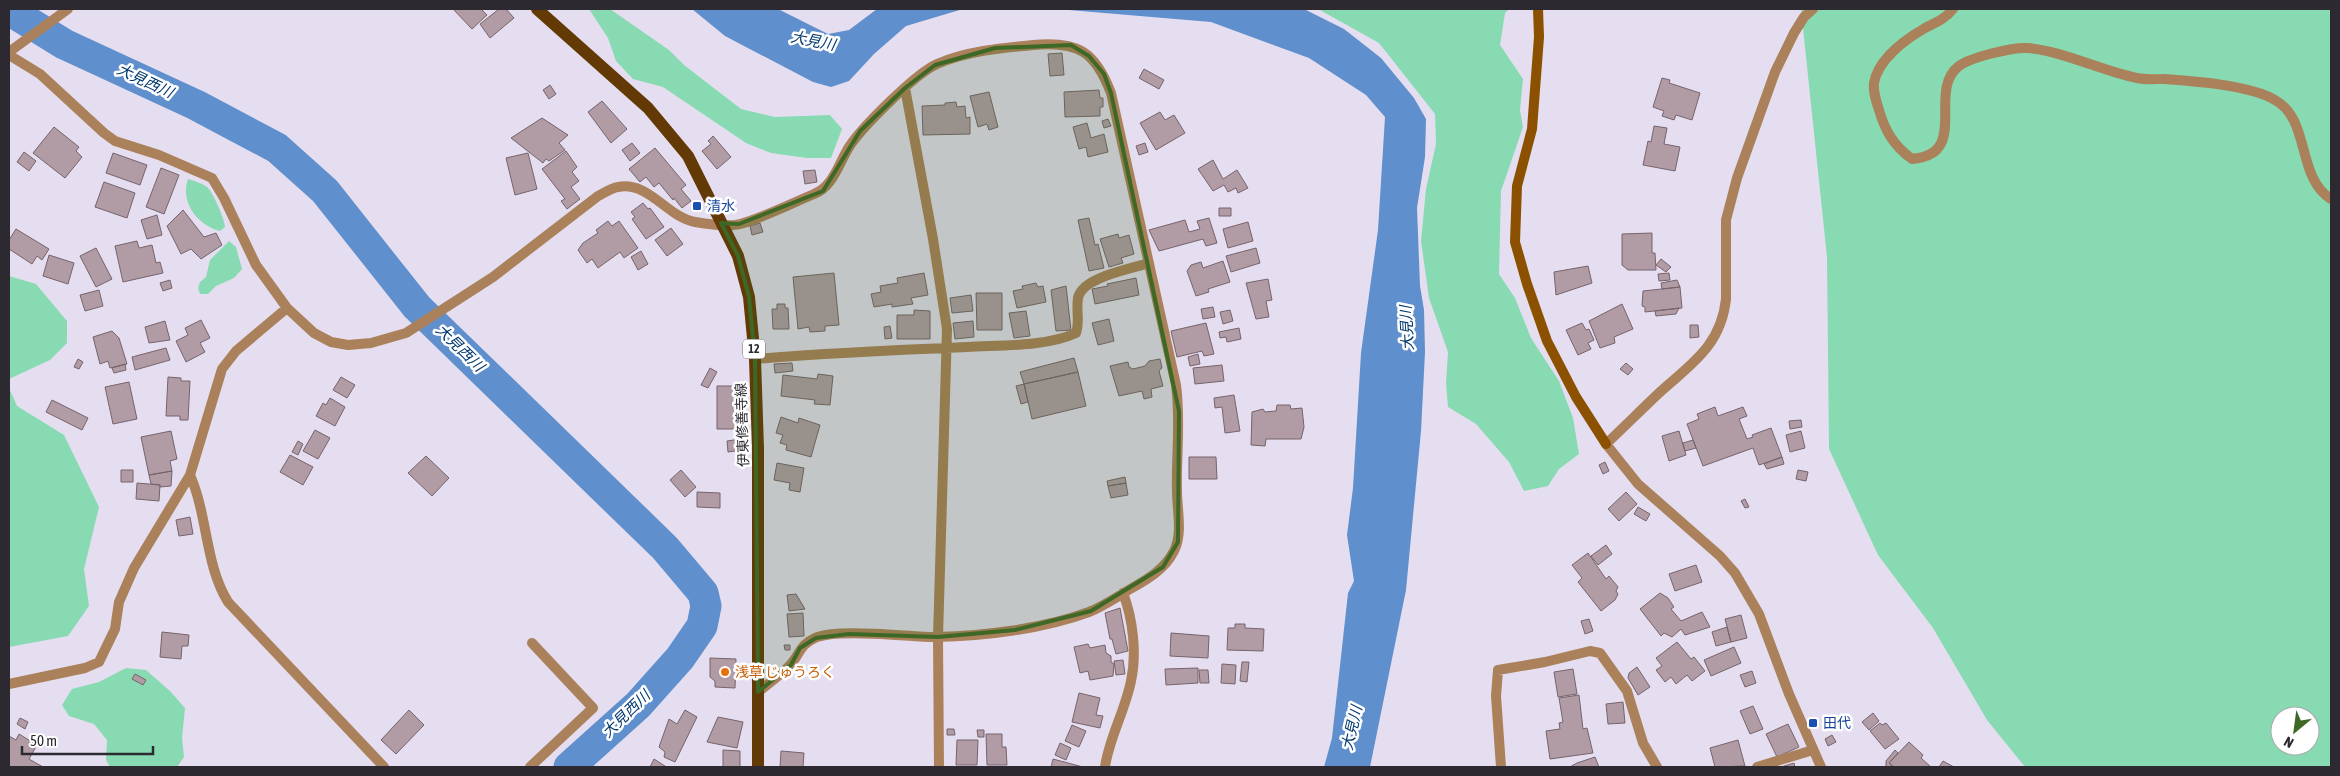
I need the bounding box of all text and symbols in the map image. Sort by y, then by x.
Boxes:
water label: 大見川 [789,28,839,54]
water label: 大見西川 [114,60,178,102]
place label: 清水 [707,198,735,214]
marker: 清水 [691,200,703,212]
water label: 大見川 [1397,303,1416,351]
water label: 大見西川 [433,321,489,376]
road number: 12 [743,339,765,358]
street label: 伊東修善寺線 [733,383,751,467]
place label: 浅草 じゅうろく [735,664,835,680]
marker: 浅草 じゅうろく [719,666,731,678]
water label: 大見西川 [598,685,655,741]
water label: 大見川 [1338,702,1365,752]
north arrow [2270,706,2320,756]
place label: 田代 [1823,715,1851,731]
marker: 田代 [1807,717,1819,729]
scale bar [22,724,154,756]
text: 50 m [30,732,57,749]
text: N [2281,733,2296,751]

